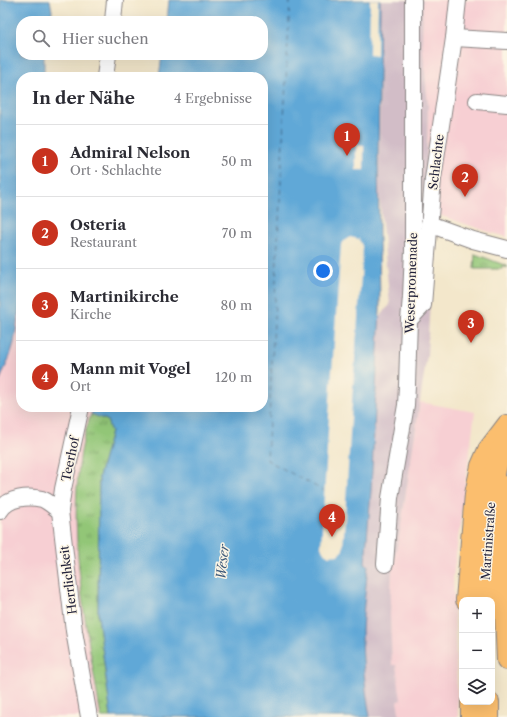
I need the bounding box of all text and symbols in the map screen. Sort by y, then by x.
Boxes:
search box [16,16,268,60]
icon: search [30,27,52,49]
text: Hier suchen [62,29,149,48]
text: In der Nähe [32,88,135,108]
text: 4 Ergebnisse [174,90,252,106]
pin: 1 [334,123,360,156]
street label: Schlachte [425,133,447,191]
text: Admiral Nelson [70,143,190,162]
text: 1 [42,153,48,169]
text: 50 m [221,153,252,169]
text: Ort · Schlachte [70,162,162,178]
pin: 2 [452,164,478,197]
text: Osteria [70,215,126,234]
text: 2 [41,225,49,241]
text: 70 m [222,225,252,241]
street label: Weserpromenade [402,232,420,335]
text: Restaurant [70,234,137,250]
your location [313,261,333,281]
text: Martinikirche [70,287,179,306]
text: 3 [41,297,49,313]
text: 80 m [220,297,252,313]
text: Kirche [70,306,112,322]
pin: 3 [458,310,484,343]
text: Mann mit Vogel [70,359,191,378]
text: 4 [41,369,49,385]
text: 120 m [215,369,252,385]
text: Ort [70,378,91,394]
street label: Teerhof [58,434,82,483]
street label: Martinistraße [478,501,498,581]
pin: 4 [319,504,345,537]
water label: Weser [212,543,232,580]
street label: Herrlichkeit [56,544,80,615]
map controls [459,597,495,705]
button: + [459,597,495,633]
button: − [459,633,495,669]
button: layers [459,669,495,705]

